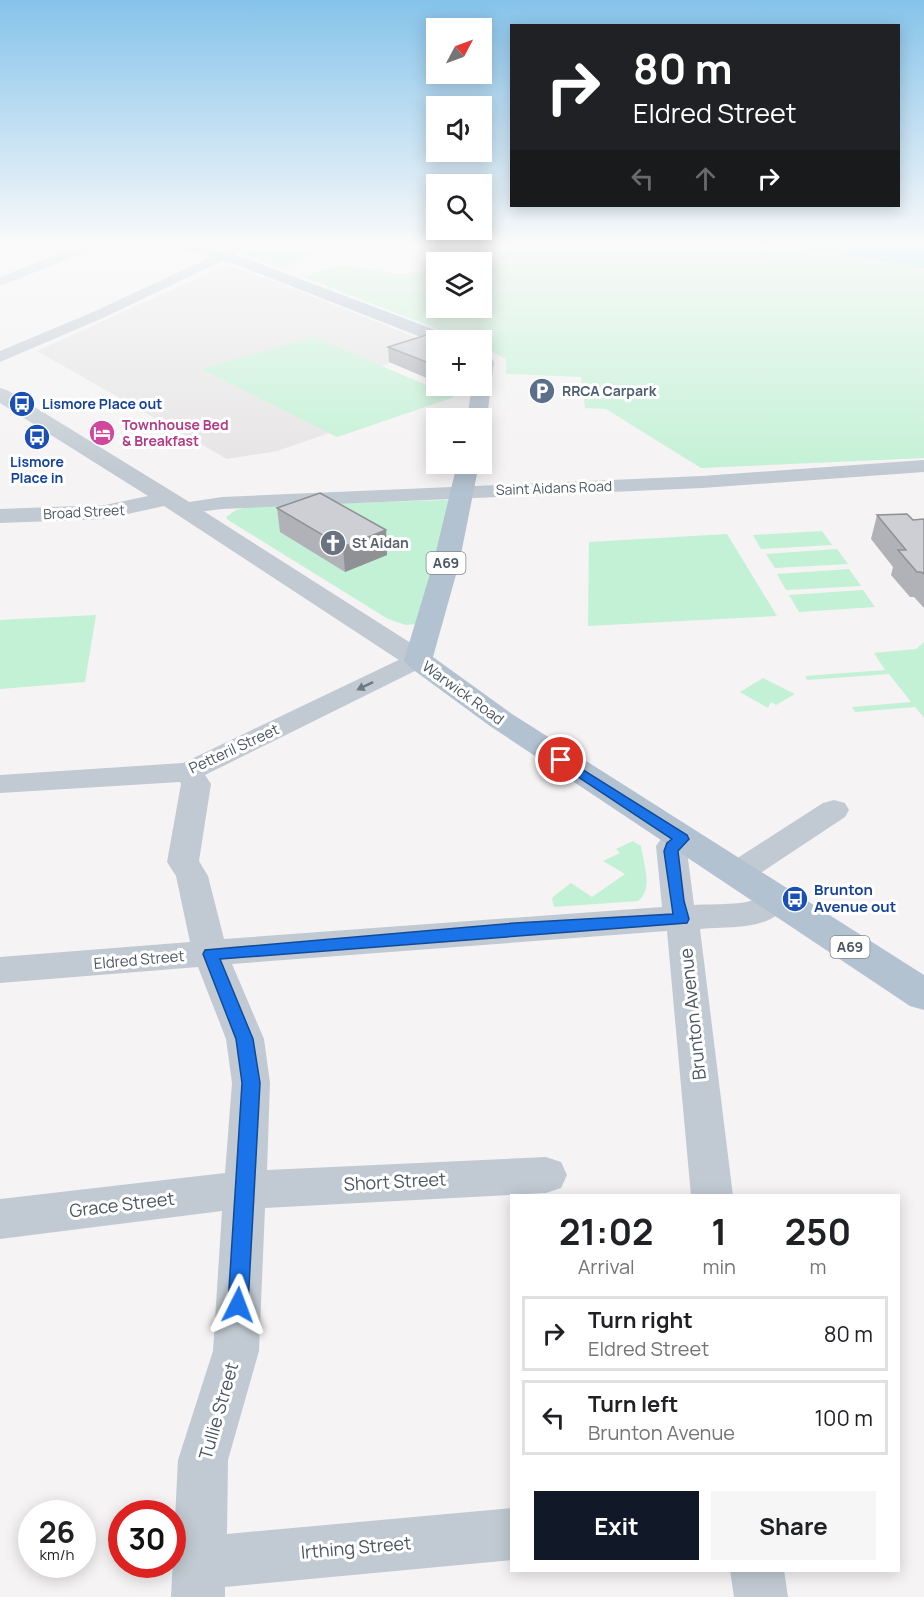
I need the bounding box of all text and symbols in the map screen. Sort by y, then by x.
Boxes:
north arrow [426,18,492,84]
map controls [426,18,492,474]
text: 80 m [633,39,733,97]
icon: right [534,48,612,126]
text: Eldred Street [633,94,797,131]
button: sound [426,96,492,162]
icon: left [626,162,659,195]
icon: ahead [689,162,722,195]
icon: right [752,162,785,195]
button: search [426,174,492,240]
button: layers [426,252,492,318]
button: + [426,330,492,396]
parking icon: RRCA Carpark [527,376,557,406]
place label: RRCA Carpark [562,381,657,400]
bus stop icon: Lismore Place out [7,389,37,419]
place label: Lismore Place out [42,394,162,413]
button: − [426,408,492,474]
place label: Townhouse Bed & Breakfast [122,415,229,450]
hotel icon: Townhouse Bed & Breakfast [87,418,117,448]
bus stop icon: Lismore Place in [22,422,52,452]
place label: Lismore Place in [10,452,64,487]
street label: Saint Aidans Road [496,476,612,499]
street label: Broad Street [43,500,126,523]
church icon: St Aidan [318,528,348,558]
place label: St Aidan [352,533,409,552]
road number: A69 [426,552,466,574]
street label: Warwick Road [418,656,508,729]
one-way arrow [357,682,374,691]
street label: Petteril Street [185,719,282,779]
pin [535,734,586,785]
icon: arrive [544,743,577,776]
place label: Brunton Avenue out [814,879,896,917]
bus stop icon: Brunton Avenue out [780,884,810,914]
road number: A69 [830,936,870,958]
street label: Eldred Street [93,945,185,974]
street label: Brunton Avenue [673,947,711,1081]
street label: Short Street [343,1166,447,1196]
street label: Grace Street [68,1186,176,1222]
text: 21:02 [559,1207,654,1256]
text: 1 [711,1207,727,1256]
text: 250 [785,1207,851,1256]
text: Arrival [578,1253,635,1280]
text: min [702,1253,736,1280]
text: m [809,1253,826,1280]
position arrow [206,1273,270,1337]
text: Turn right [588,1305,693,1335]
icon: right [537,1317,570,1350]
text: 80 m [824,1319,873,1349]
text: Eldred Street [588,1335,709,1362]
street label: Tullie Street [193,1359,243,1462]
text: Turn left [588,1389,678,1419]
icon: left [537,1401,570,1434]
text: 100 m [815,1403,873,1433]
text: Brunton Avenue [588,1419,735,1446]
button: Exit [534,1491,699,1560]
button: Share [711,1491,876,1560]
speed limit sign: 30 [108,1500,186,1578]
text: 26 [39,1511,75,1552]
street label: Irthing Street [300,1530,412,1564]
text: km/h [40,1544,74,1565]

